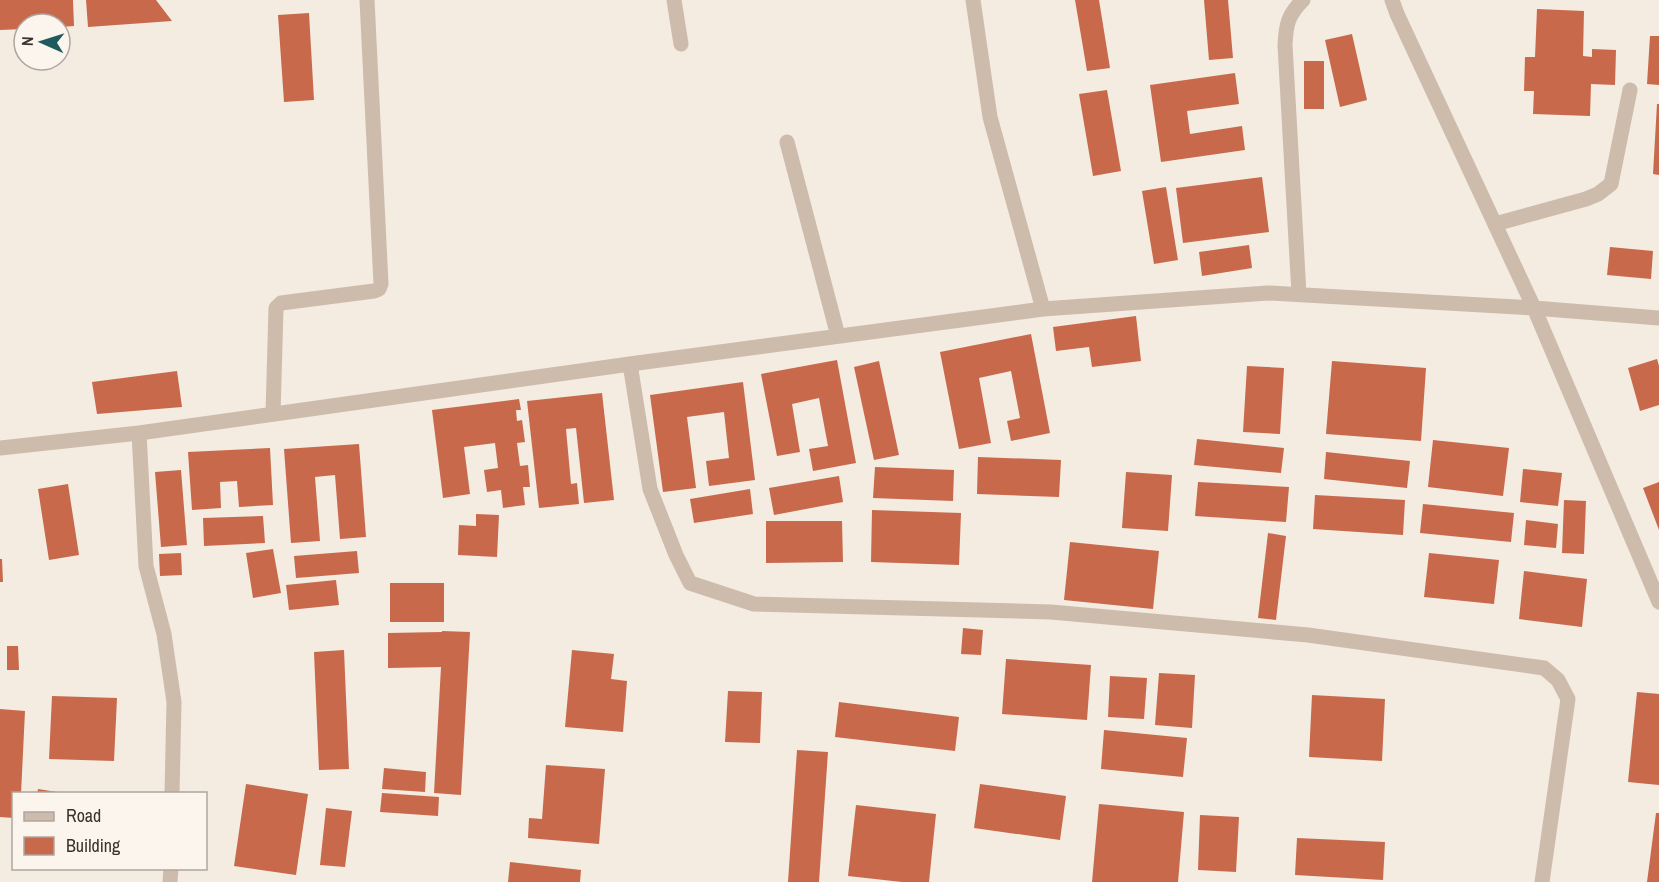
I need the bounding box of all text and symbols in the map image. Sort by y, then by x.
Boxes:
north arrow [12,12,72,72]
text: N [16,36,38,47]
legend [12,792,207,870]
text: Road [66,803,101,828]
text: Building [66,833,121,858]

